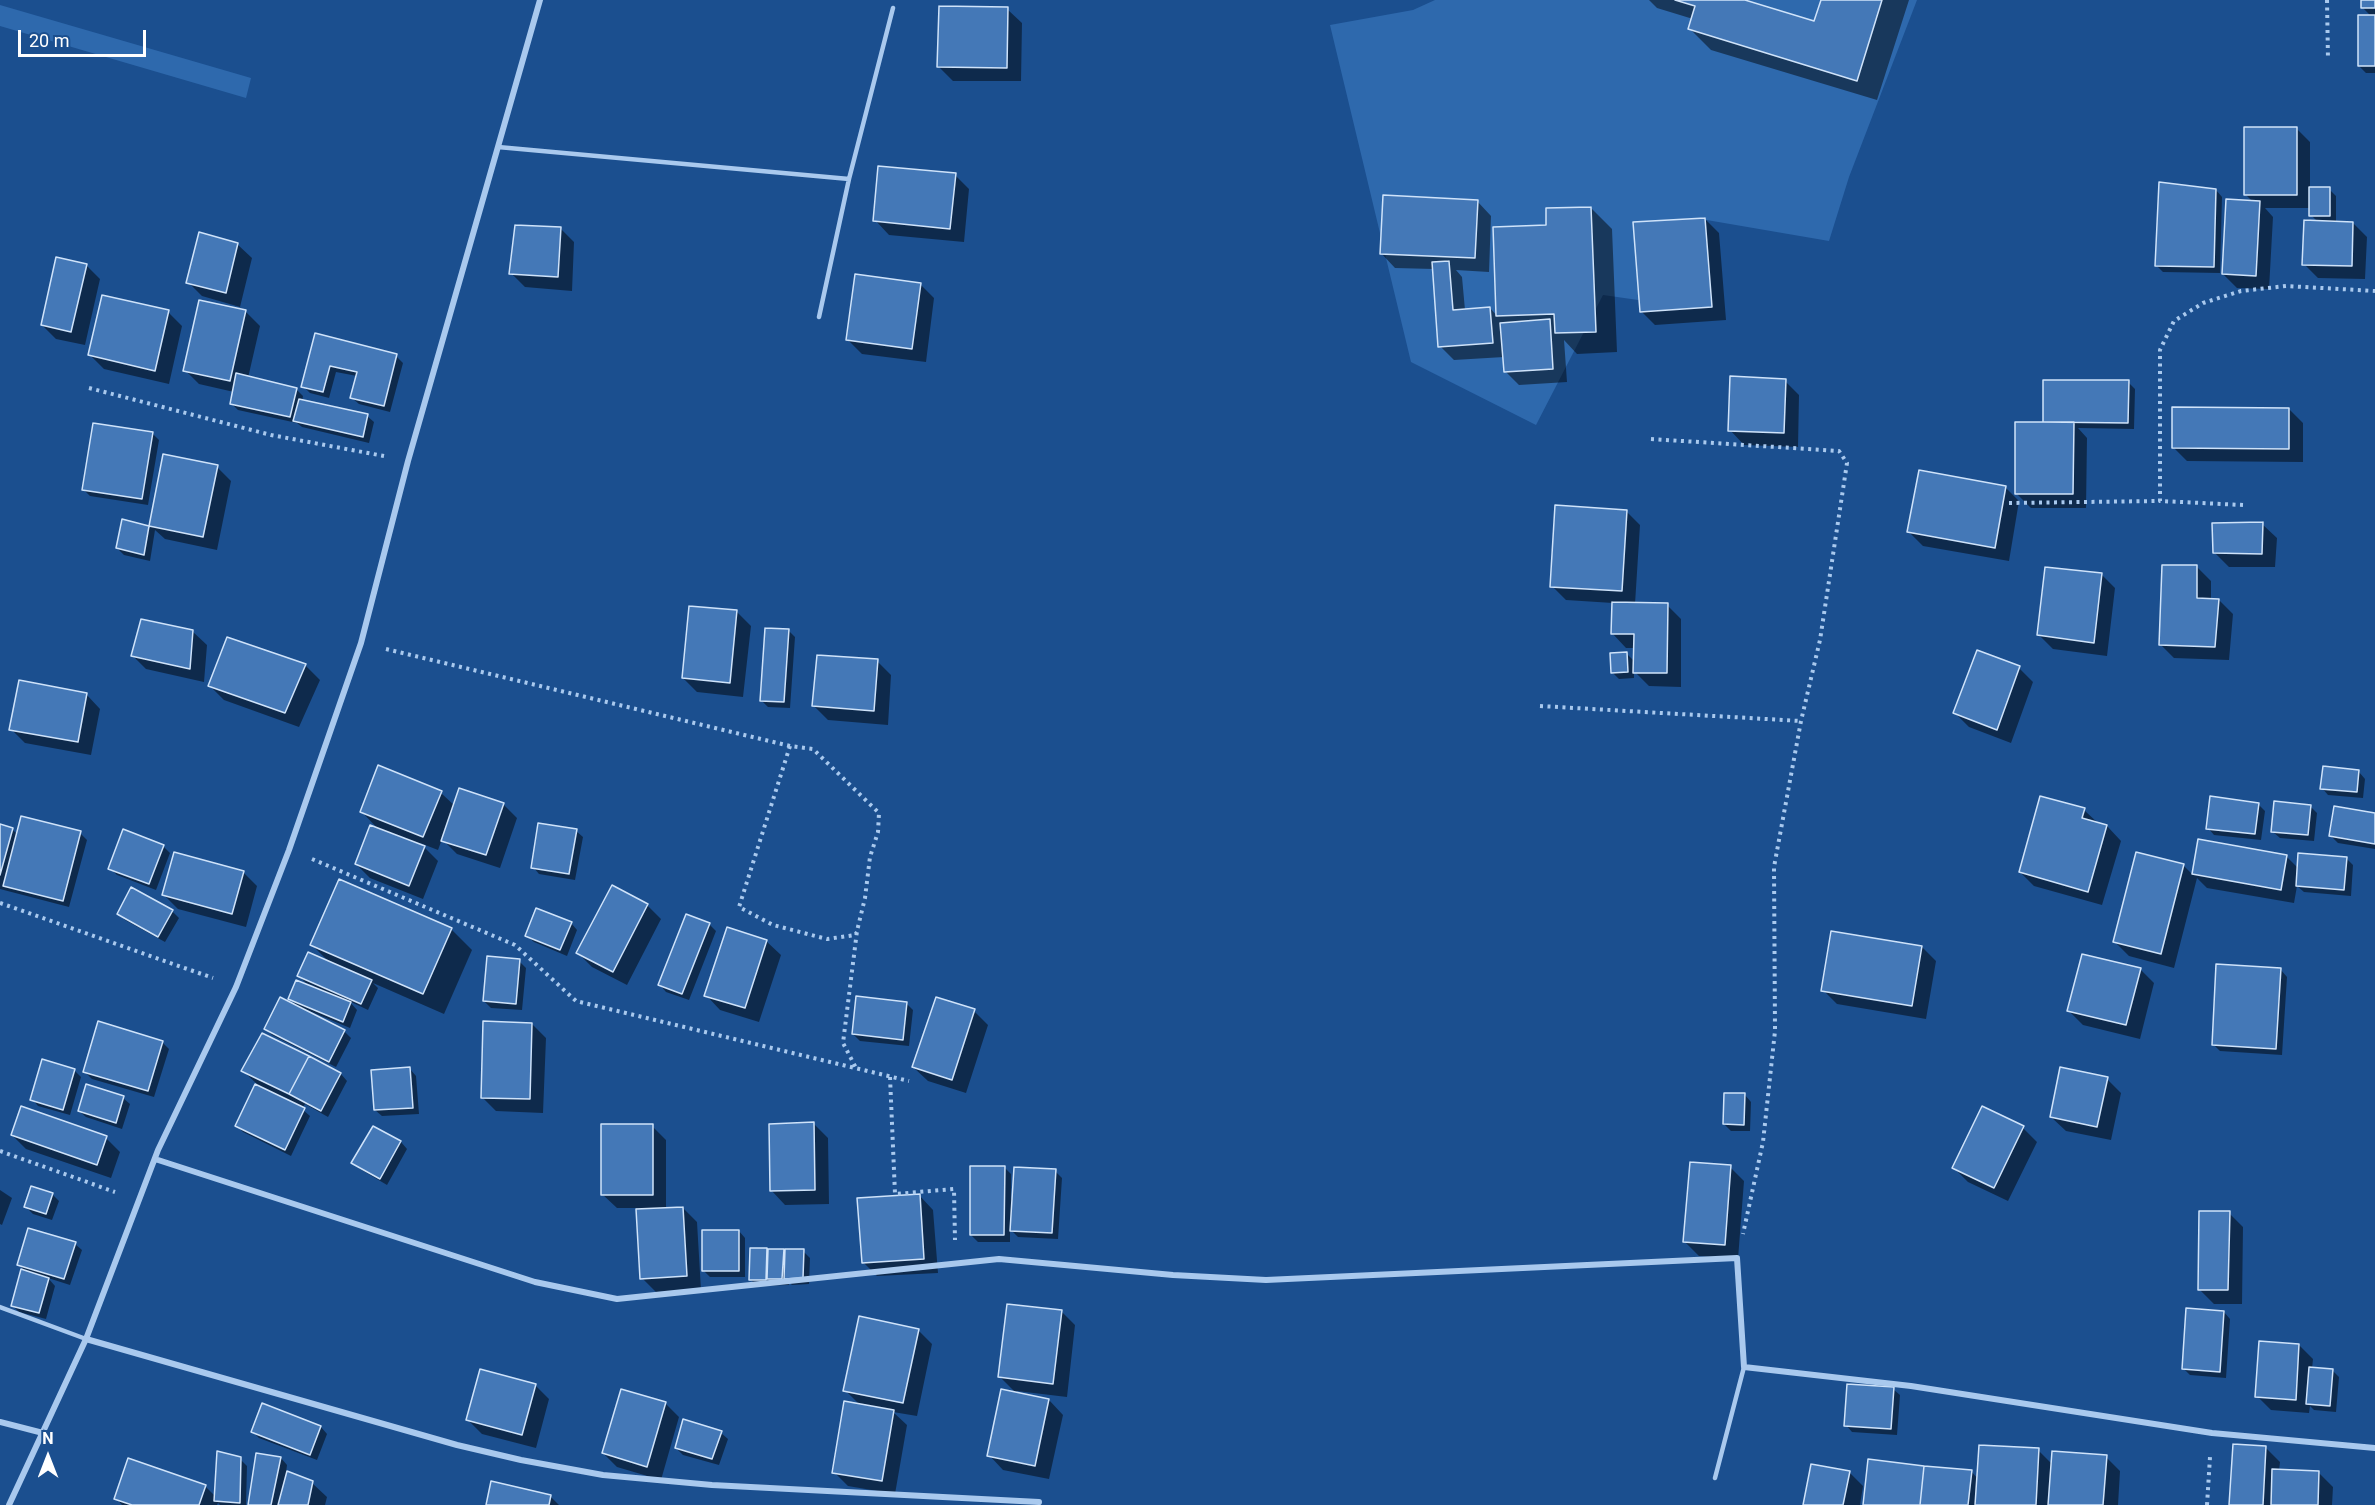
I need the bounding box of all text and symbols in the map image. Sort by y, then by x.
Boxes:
scale bar [21,18,148,56]
text: 20 m [29,30,69,51]
north arrow [18,1427,78,1487]
text: N [42,1429,54,1448]

